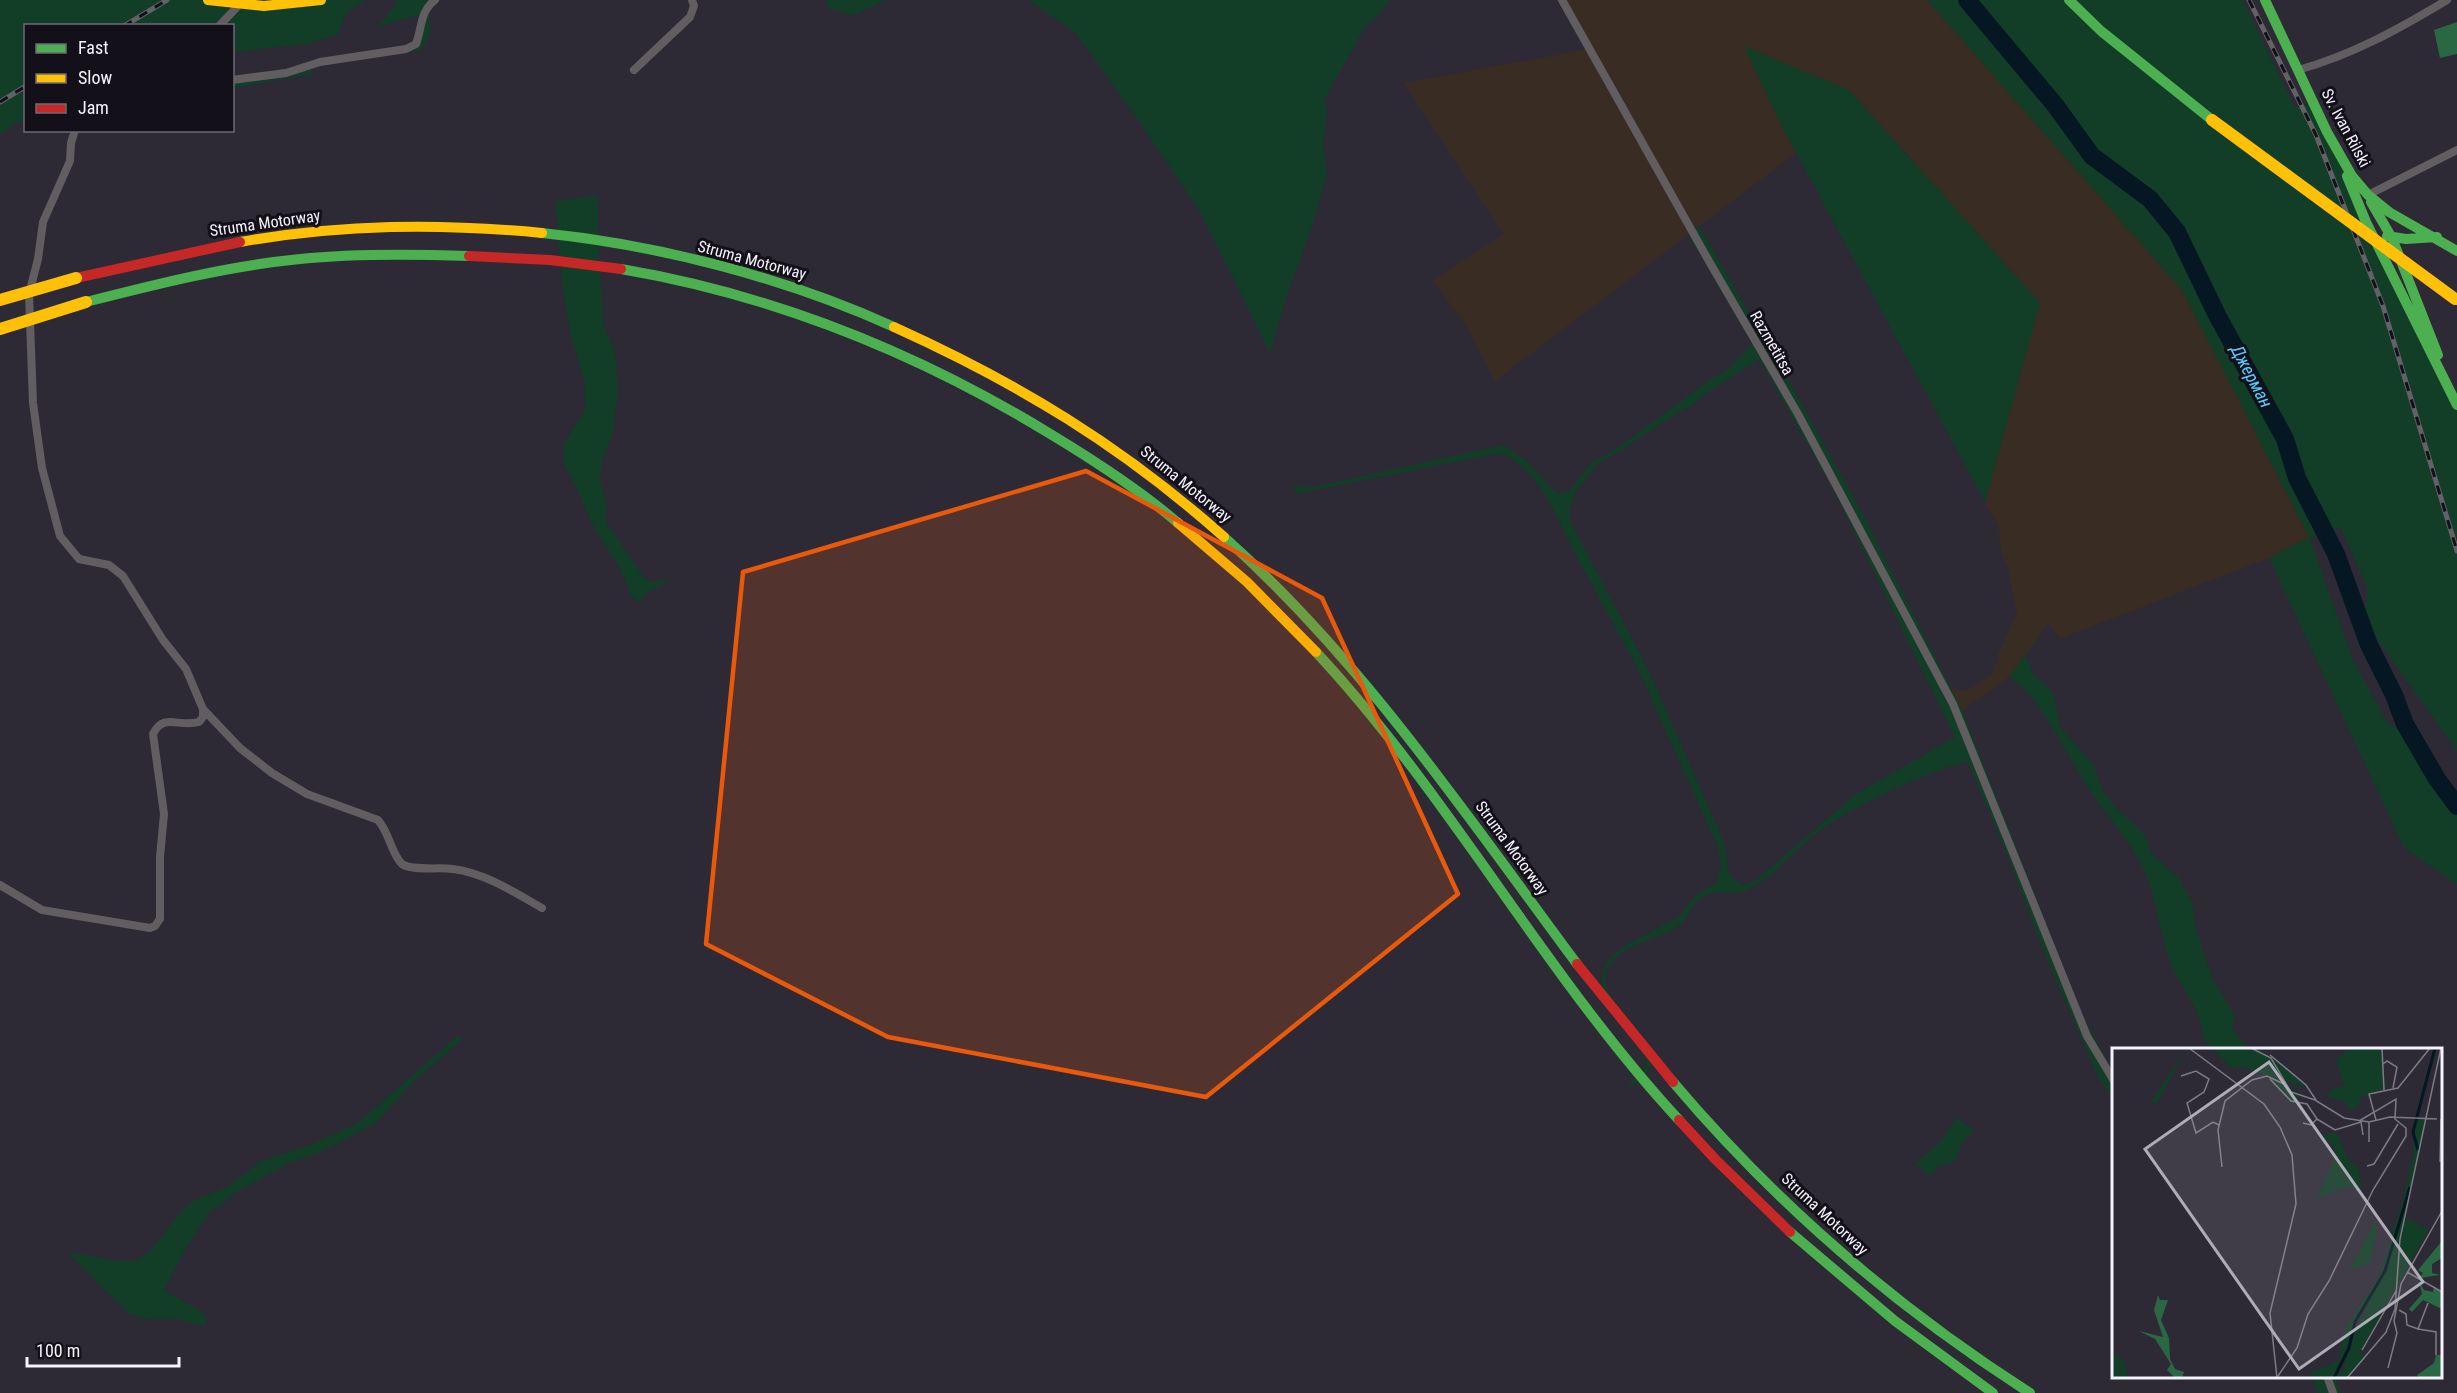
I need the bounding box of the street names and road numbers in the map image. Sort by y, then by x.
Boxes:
street label: Sv. Ivan Rilski [2317,86,2375,170]
street label: Struma Motorway [209,206,322,240]
street label: Struma Motorway [696,236,809,284]
street label: Razmetitsa [1746,308,1798,378]
street label: Struma Motorway [1137,442,1236,527]
street label: Struma Motorway [1472,797,1553,899]
street label: Struma Motorway [1778,1169,1872,1259]

